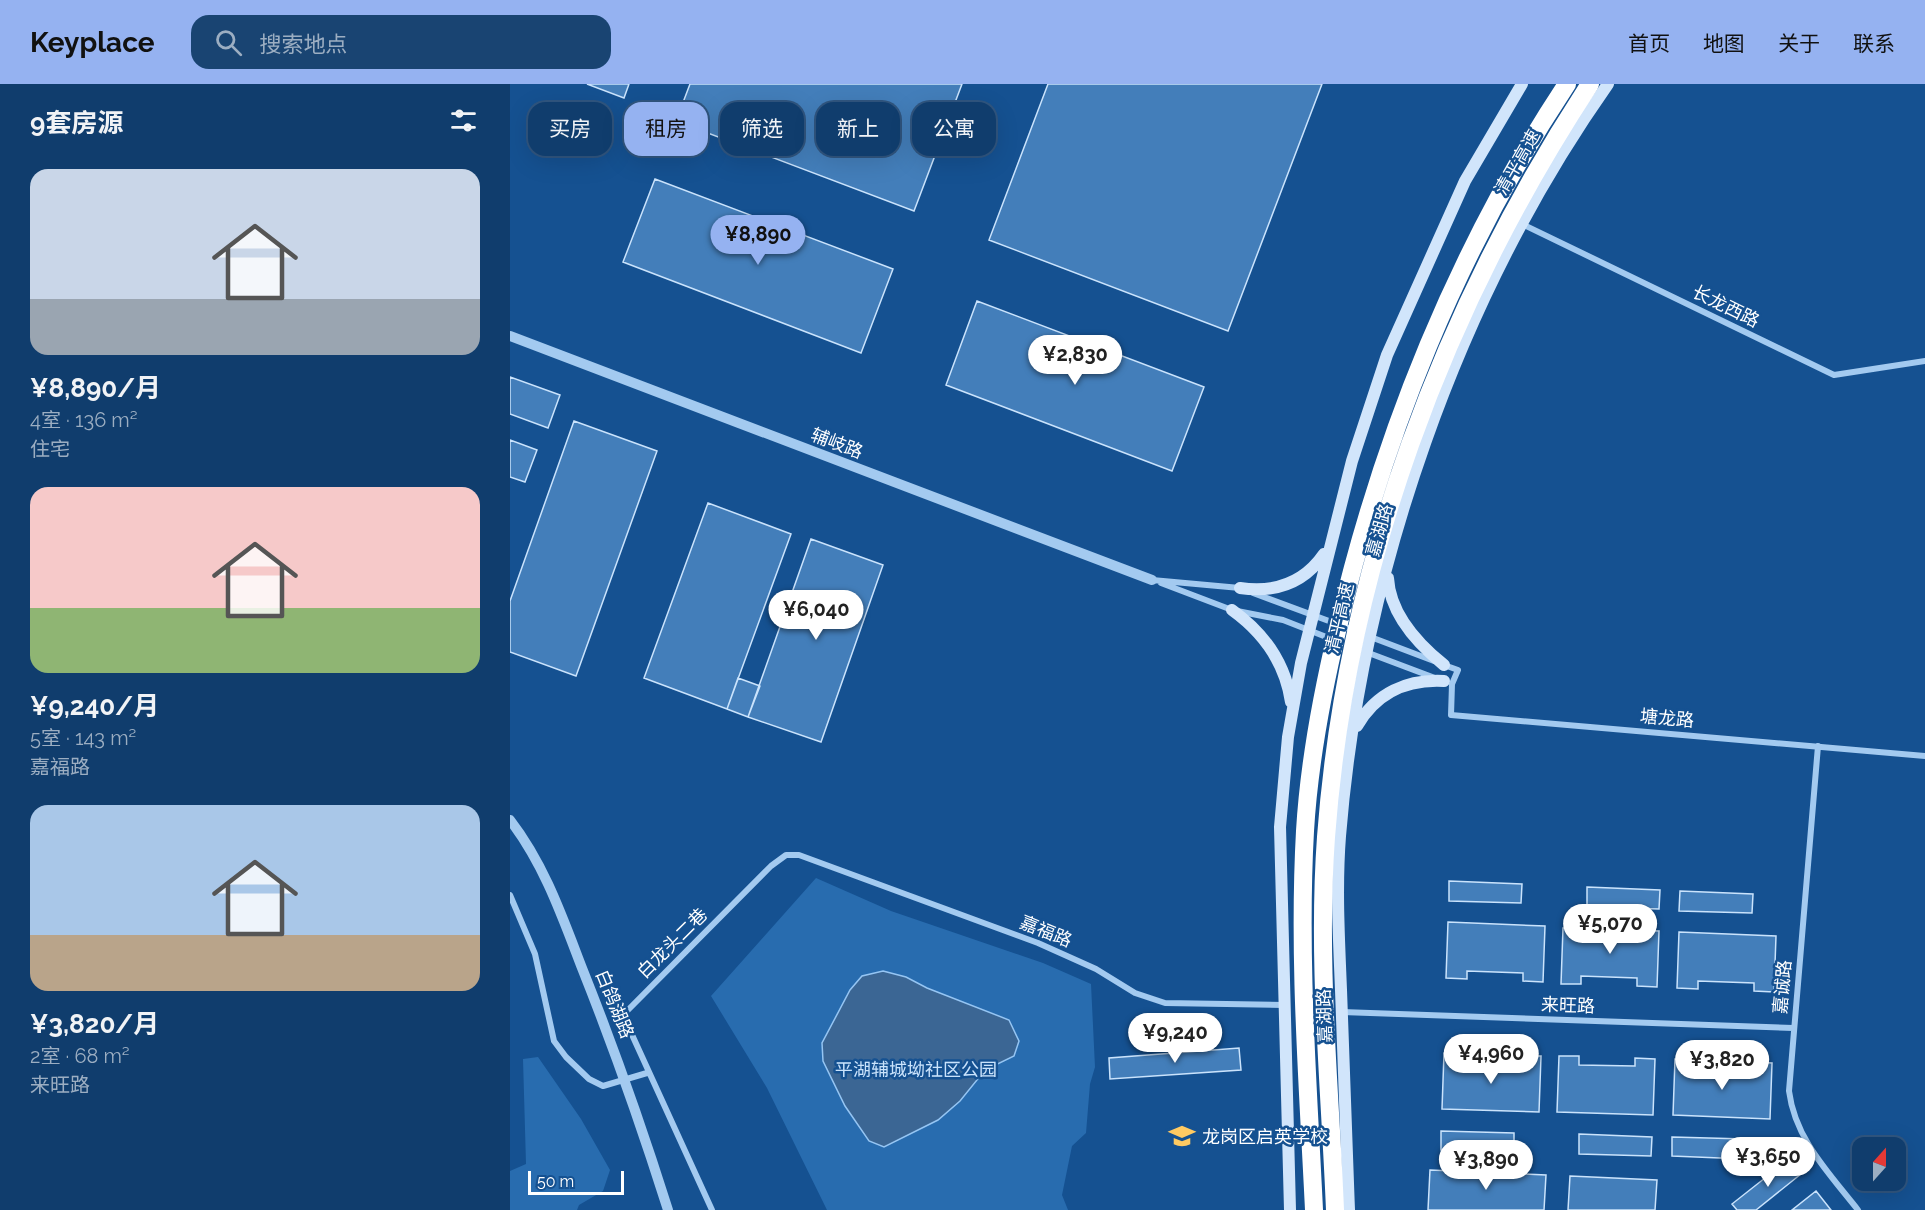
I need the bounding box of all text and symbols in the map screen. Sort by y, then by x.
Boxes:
search box [191,15,611,69]
text: Keyplace [30,26,155,59]
icon: search [212,26,245,59]
text: 搜索地点 [260,31,348,57]
text: 首页 [1628,31,1670,56]
text: 地图 [1703,31,1745,56]
text: 关于 [1778,31,1820,56]
text: 联系 [1853,31,1895,56]
chip: 买房 [528,102,612,156]
chip: 租房 [624,102,708,156]
chip: 筛选 [720,102,804,156]
chip: 新上 [816,102,900,156]
chip: 公寓 [912,102,996,156]
icon: filters [447,104,480,137]
text: 9套房源 [30,108,123,138]
street label: 清平高速 [1490,126,1544,198]
icon: home [201,208,309,316]
pin: ¥8,890 [709,215,807,266]
text: ¥8,890 [724,222,792,246]
street label: 长龙西路 [1689,281,1763,331]
pin: ¥2,830 [1026,335,1124,386]
text: ¥2,830 [1042,342,1108,366]
text: ¥8,890/月 [30,373,161,403]
text: 4室 · 136 m² [30,408,137,432]
street label: 辅岐路 [808,424,866,462]
text: 住宅 [30,437,70,461]
street label: 嘉湖路 [1361,501,1397,559]
icon: home [201,526,309,634]
street label: 清平高速 [1321,581,1357,655]
pin: ¥6,040 [767,590,865,641]
text: ¥6,040 [783,597,850,621]
text: ¥9,240/月 [30,691,159,721]
street label: 塘龙路 [1639,705,1695,731]
text: 5室 · 143 m² [30,726,136,750]
text: 嘉福路 [30,755,90,779]
icon: home [201,844,309,952]
street label: 白龙头二巷 [633,904,711,982]
pin: ¥5,070 [1561,904,1659,955]
street label: 嘉福路 [1017,911,1075,951]
text: ¥5,070 [1577,911,1643,935]
street label: 嘉诚路 [1769,959,1795,1015]
street label: 白鸽湖路 [592,967,638,1041]
street label: 嘉湖路 [1313,989,1335,1043]
street label: 来旺路 [1541,994,1595,1016]
text: ¥3,820/月 [30,1009,159,1039]
pin: ¥9,240 [1126,1013,1224,1064]
text: ¥9,240 [1142,1020,1208,1044]
pin: ¥4,960 [1442,1034,1540,1085]
pin: ¥3,820 [1673,1040,1771,1091]
text: ¥4,960 [1458,1041,1524,1065]
text: 2室 · 68 m² [30,1044,130,1068]
text: ¥3,820 [1689,1047,1755,1071]
park label: 平湖辅城坳社区公园 [835,1059,997,1080]
text: 来旺路 [30,1073,90,1097]
school or university icon: 龙岗区启英学校 [1167,1121,1197,1151]
place label: 龙岗区启英学校 [1202,1126,1328,1147]
pin: ¥3,650 [1719,1137,1817,1188]
north arrow [1852,1137,1906,1191]
map controls [1852,1137,1906,1191]
pin: ¥3,890 [1437,1140,1535,1191]
text: ¥3,650 [1735,1144,1801,1168]
text: ¥3,890 [1453,1147,1519,1171]
scale bar [528,1168,624,1196]
text: 50 m [537,1172,574,1191]

